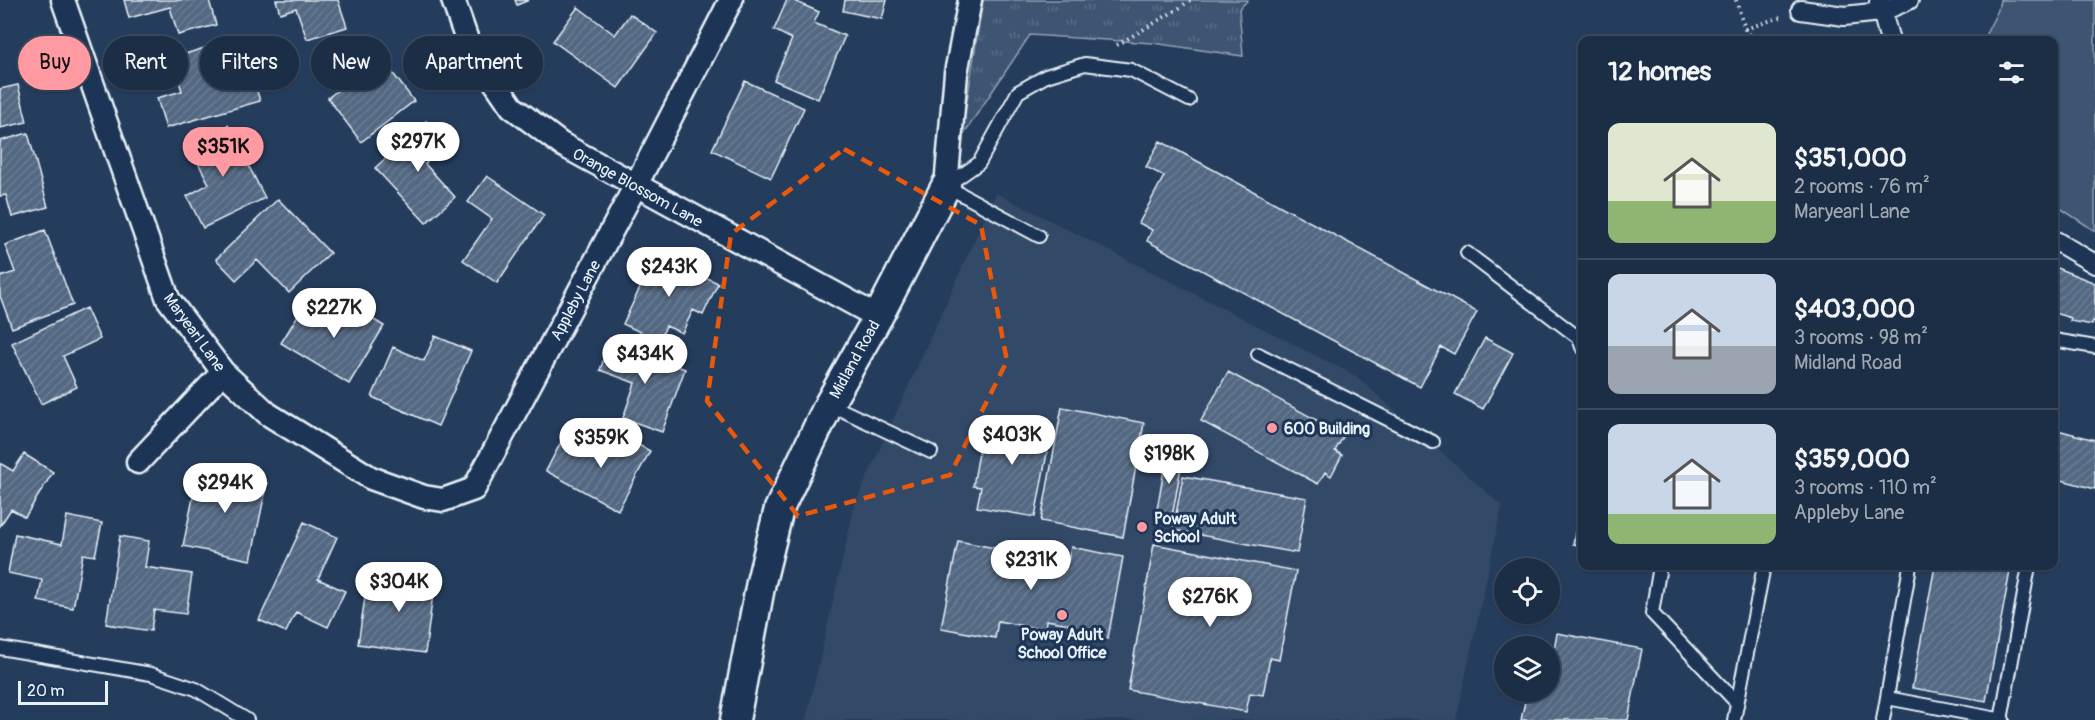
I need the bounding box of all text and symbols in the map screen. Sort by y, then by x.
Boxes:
chip: Buy [18,36,91,90]
chip: Rent [103,36,188,90]
chip: Filters [200,36,299,90]
chip: New [311,36,391,90]
chip: Apartment [403,36,543,90]
text: 12 homes [1608,56,1711,88]
icon: filters [1995,56,2028,89]
pin: $297K [376,122,460,173]
pin: $351K [181,127,265,178]
text: $297K [391,129,445,154]
text: $351K [197,134,249,159]
text: $351,000 [1794,142,1907,174]
street label: Orange Blossom Lane [569,144,706,232]
icon: home [1656,147,1728,219]
text: 2 rooms · 76 m² [1794,174,1930,199]
text: Maryearl Lane [1794,199,1910,224]
pin: $243K [627,247,711,298]
text: $243K [641,254,697,279]
street label: Appleby Lane [546,257,605,344]
pin: $227K [292,288,376,339]
street label: Maryearl Lane [159,289,230,376]
text: $403,000 [1794,293,1915,325]
text: $227K [306,295,362,320]
icon: home [1656,298,1728,370]
street label: Midland Road [825,317,885,402]
text: 3 rooms · 98 m² [1794,325,1928,350]
pin: $434K [603,334,687,385]
text: $434K [616,341,674,366]
text: Midland Road [1794,350,1902,375]
pin: $403K [970,415,1054,466]
pin: $359K [559,418,643,469]
place label: 600 Building [1284,419,1370,439]
marker: 600 Building [1265,421,1279,435]
text: $403K [982,422,1042,447]
text: $359K [573,425,629,450]
pin: $198K [1127,434,1211,485]
text: $198K [1143,441,1195,466]
text: $359,000 [1794,443,1910,475]
icon: home [1656,448,1728,520]
pin: $294K [183,463,267,514]
text: $294K [197,470,253,495]
text: 3 rooms · 110 m² [1794,475,1937,500]
text: Appleby Lane [1794,500,1904,525]
place label: Poway Adult School [1154,509,1237,547]
marker: Poway Adult School [1135,520,1149,534]
pin: $231K [989,540,1073,591]
text: $231K [1005,547,1057,572]
map controls [1494,558,1560,702]
button: locate [1494,558,1560,624]
pin: $304K [357,562,441,613]
text: $304K [369,569,429,594]
pin: $276K [1168,577,1252,628]
text: $276K [1182,584,1238,609]
marker: Poway Adult School Office [1055,608,1069,622]
place label: Poway Adult School Office [1018,625,1108,663]
button: layers [1494,636,1560,702]
scale bar [18,678,108,706]
text: 20 m [27,681,65,701]

